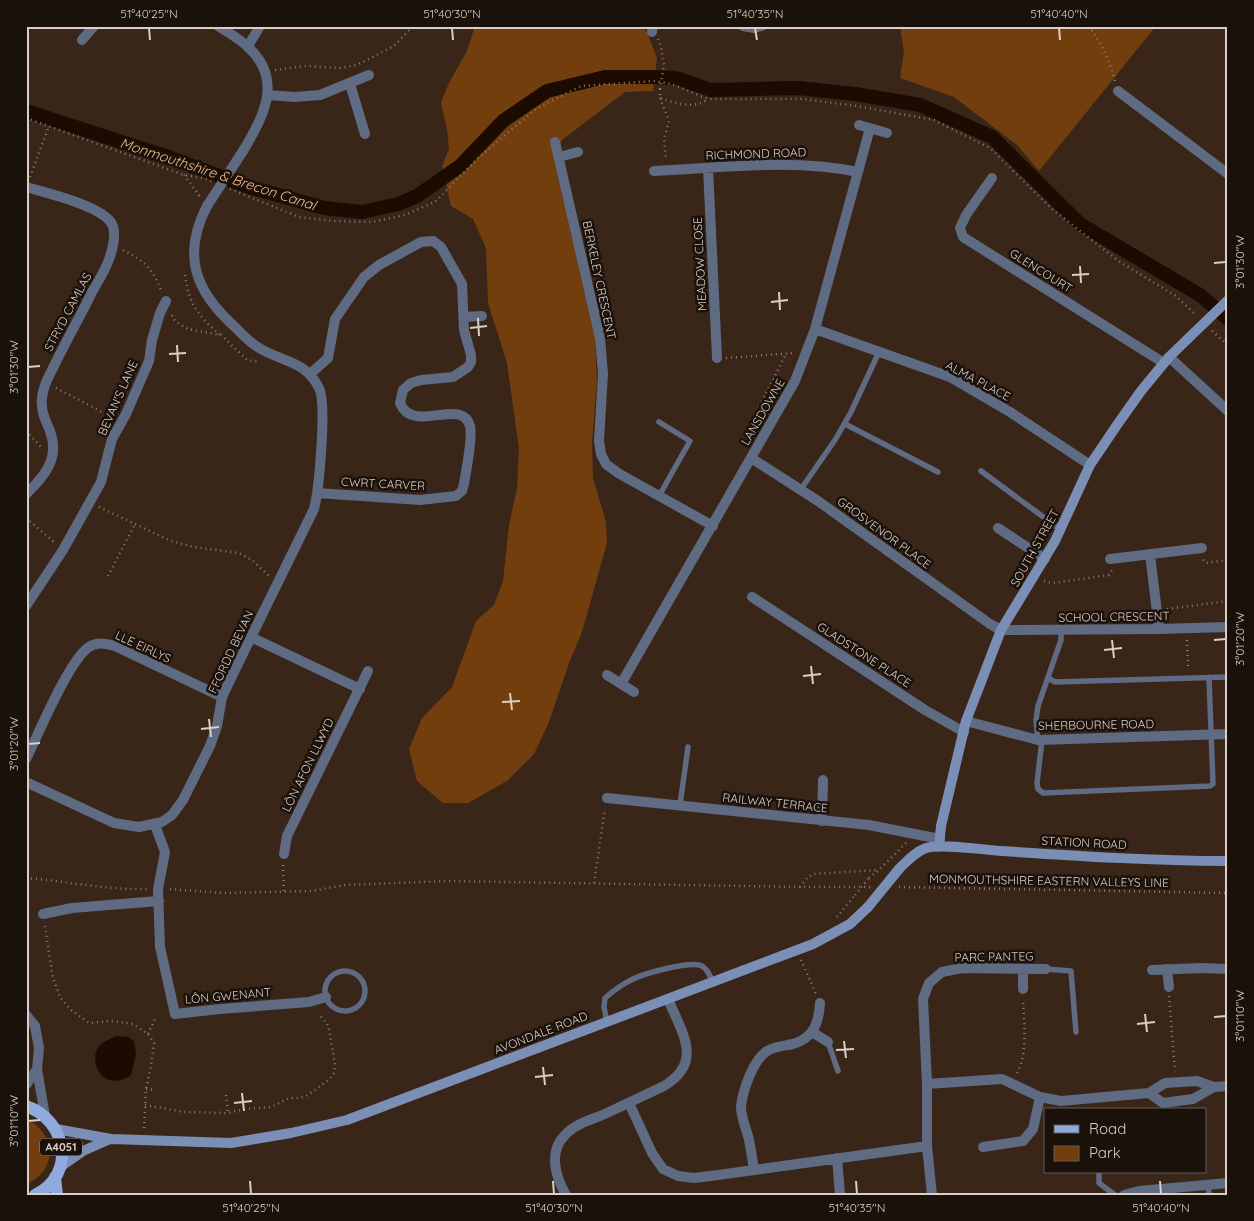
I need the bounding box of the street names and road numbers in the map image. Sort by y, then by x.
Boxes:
street label: RICHMOND ROAD [705,144,807,163]
street label: MEADOW CLOSE [690,217,709,311]
street label: BERKELEY CRESCENT [580,219,619,341]
street label: GLENCOURT [1007,245,1075,296]
street label: STRYD CAMLAS [41,270,95,354]
street label: ALMA PLACE [943,357,1013,404]
street label: BEVAN'S LANE [94,358,141,438]
street label: LANSDOWNE [737,376,788,448]
street label: CWRT CARVER [341,474,425,493]
street label: GROSVENOR PLACE [835,494,934,572]
street label: SOUTH STREET [1007,506,1062,589]
street label: FFORDD BEVAN [205,608,256,696]
street label: SCHOOL CRESCENT [1058,608,1170,625]
street label: GLADSTONE PLACE [815,619,914,691]
street label: LLE EIRLYS [113,627,174,666]
street label: LÔN AFON LLWYD [278,715,337,814]
street label: SHERBOURNE ROAD [1038,716,1155,733]
street label: RAILWAY TERRACE [722,790,829,816]
street label: STATION ROAD [1041,833,1127,852]
street label: MONMOUTHSHIRE EASTERN VALLEYS LINE [929,871,1169,890]
street label: PARC PANTEG [954,948,1034,965]
street label: LÔN GWENANT [184,984,272,1007]
street label: AVONDALE ROAD [492,1008,590,1057]
road number: A4051 [40,1138,82,1156]

